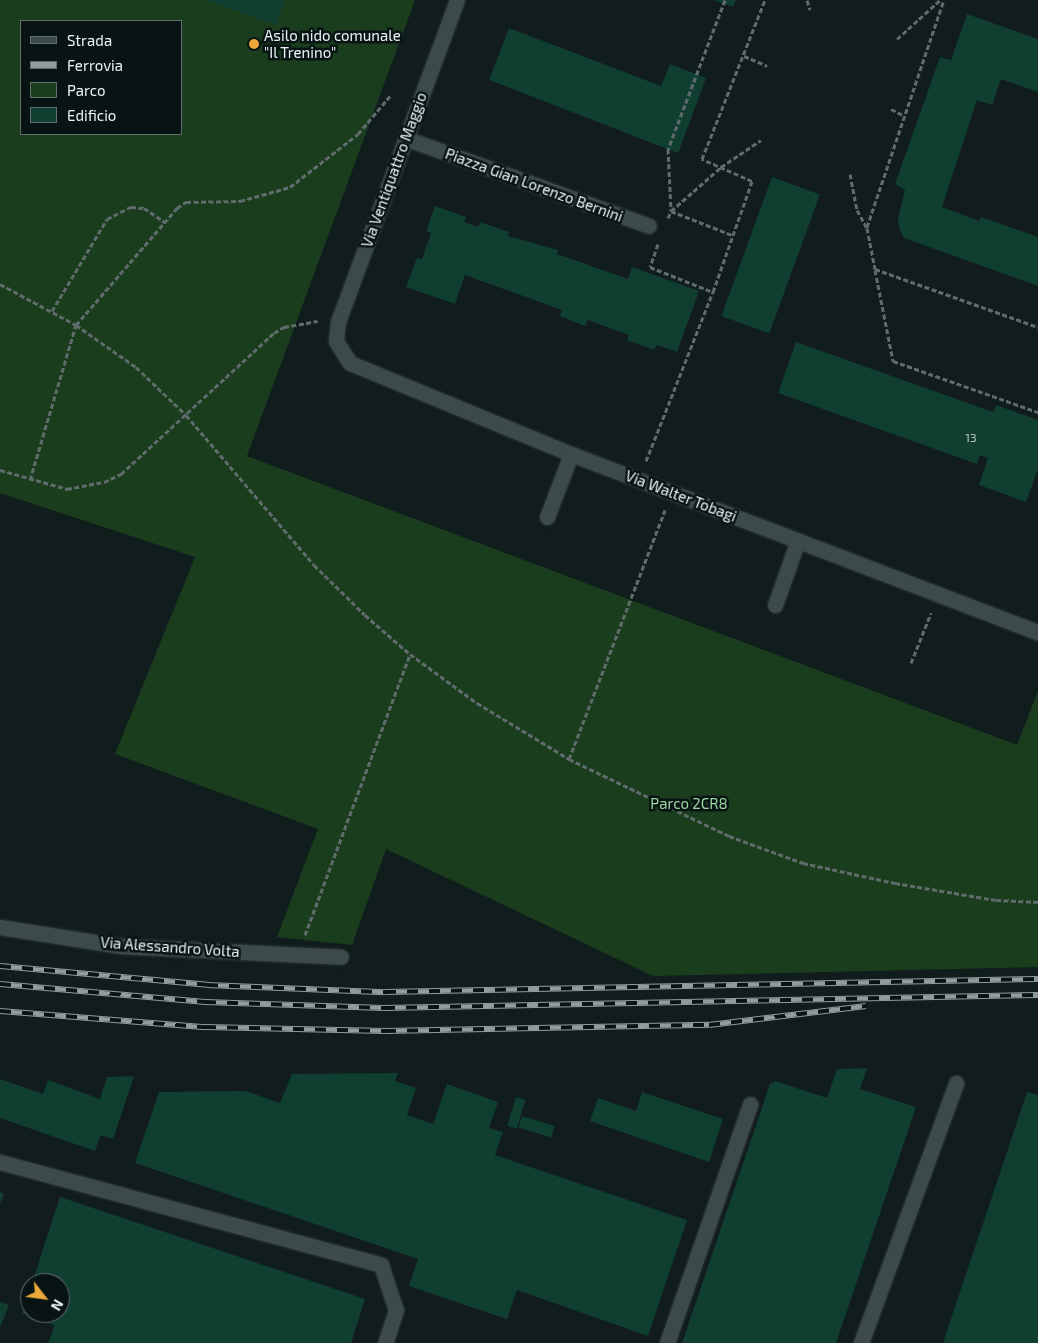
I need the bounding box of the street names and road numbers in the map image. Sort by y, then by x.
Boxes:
street label: Via Ventiquattro Maggio [357,90,431,250]
street label: Piazza Gian Lorenzo Bernini [443,144,625,226]
street label: Via Walter Tobagi [622,466,740,526]
street label: Via Alessandro Volta [99,933,241,961]

